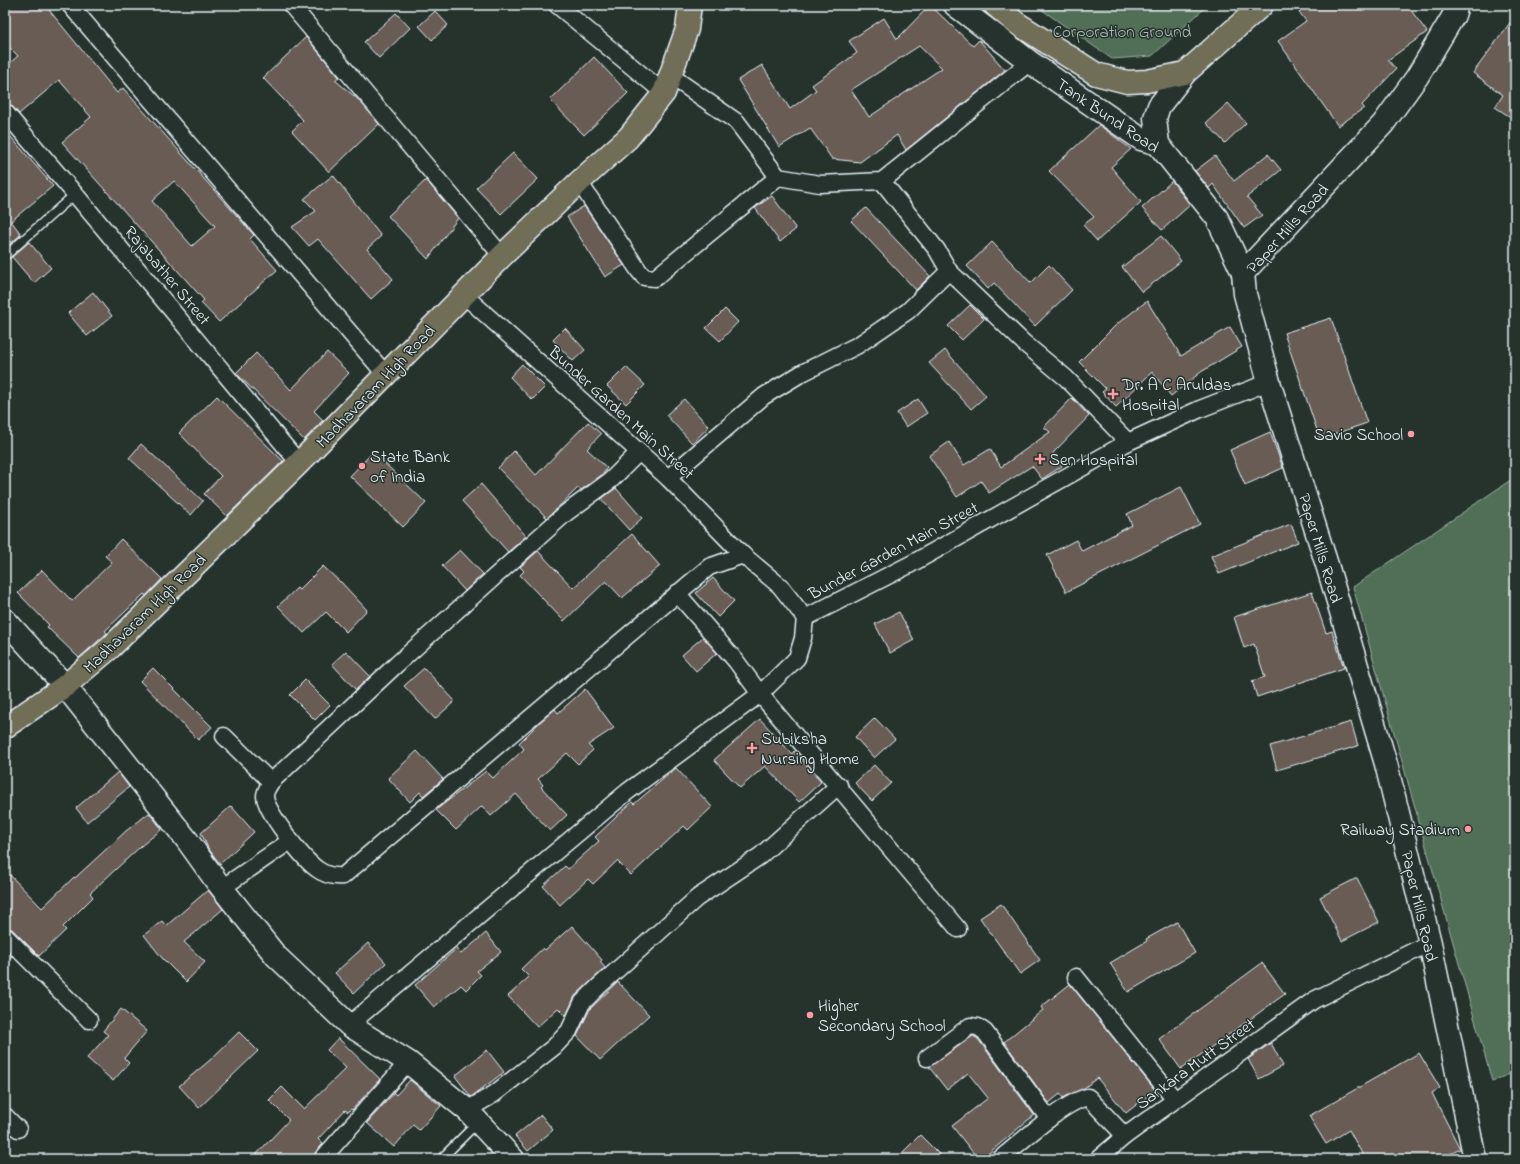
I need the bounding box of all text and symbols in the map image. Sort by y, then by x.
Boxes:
park label: Corporation Ground [1053,20,1192,45]
street label: Tank Bund Road [1051,73,1164,160]
street label: Paper Mills Road [1241,178,1336,279]
street label: Rajabather Street [118,221,216,331]
street label: Madhavaram High Road [310,319,443,456]
street label: Bunder Garden Main Street [542,340,700,486]
place label: Dr. A C Aruldas Hospital [1121,373,1231,418]
marker: Dr. A C Aruldas Hospital [1107,388,1119,400]
place label: Savio School [1314,423,1403,448]
marker: Savio School [1406,429,1416,439]
place label: State Bank of India [370,445,450,490]
place label: Sen Hospital [1049,448,1138,473]
marker: Sen Hospital [1034,453,1046,465]
marker: State Bank of India [357,461,367,471]
street label: Paper Mills Road [1291,491,1348,607]
street label: Bunder Garden Main Street [803,496,983,607]
street label: Madhavaram High Road [78,548,214,681]
place label: Subiksha Nursing Home [761,727,859,774]
marker: Subiksha Nursing Home [746,742,758,754]
place label: Railway Stadium [1340,818,1460,844]
marker: Railway Stadium [1463,824,1473,834]
street label: Paper Mills Road [1394,848,1444,965]
place label: Higher Secondary School [818,994,946,1040]
marker: Higher Secondary School [805,1010,815,1020]
street label: Sankara Mutt Street [1131,1012,1261,1116]

